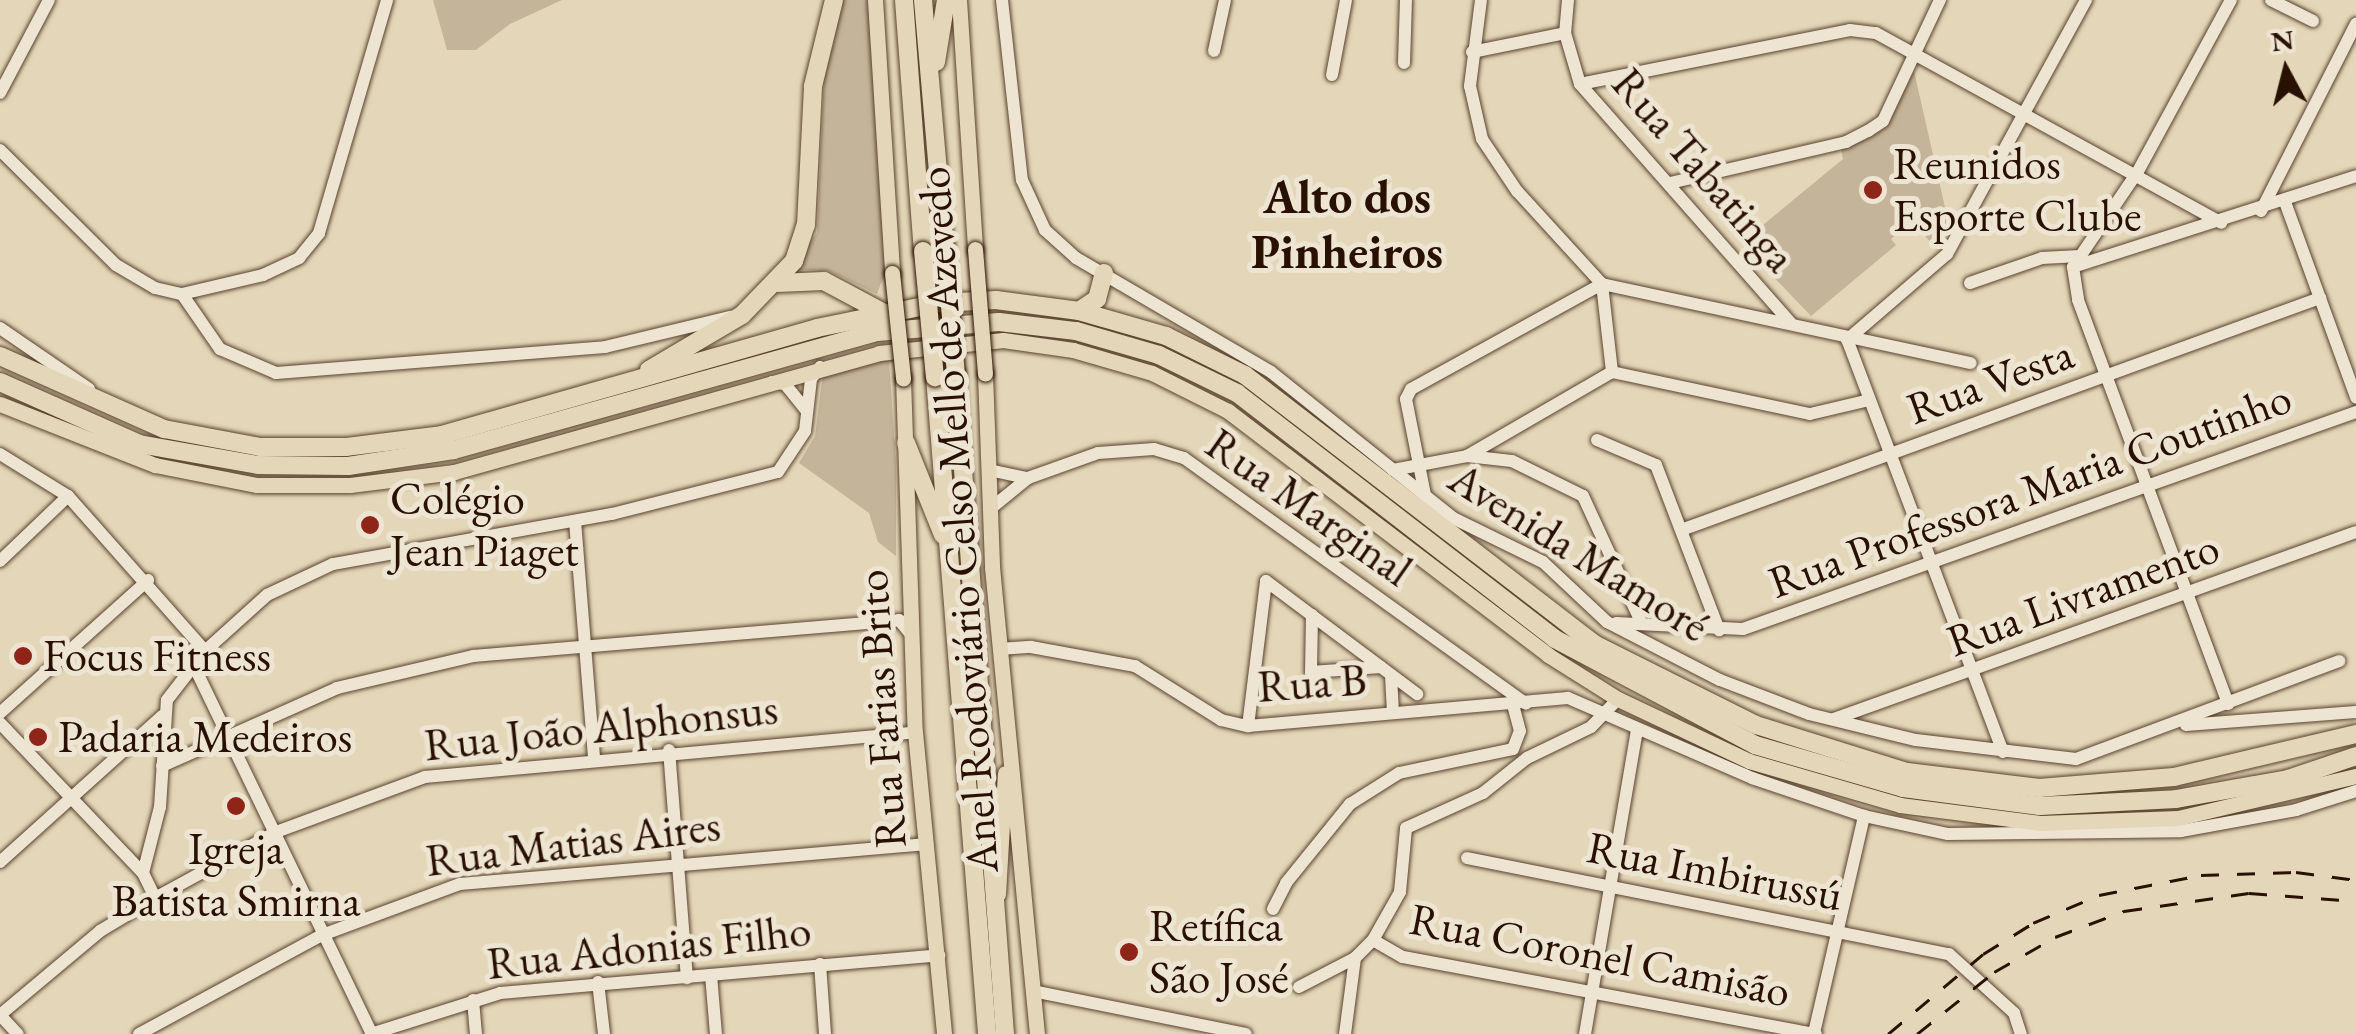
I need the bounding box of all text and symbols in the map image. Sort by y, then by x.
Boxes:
north arrow [2236,20,2336,120]
text: N [2269,21,2296,59]
street label: Rua Tabatinga [1601,57,1807,283]
place label: Reunidos Esporte Clube [1893,137,2141,243]
street label: Anel Rodoviário Celso Mello de Azevedo [906,165,1010,875]
district label: Alto dos Pinheiros [1251,167,1443,280]
marker: Reunidos Esporte Clube [1862,179,1884,201]
street label: Rua Vesta [1900,326,2080,436]
street label: Rua Professora Maria Coutinho [1761,370,2299,610]
street label: Rua Marginal [1196,416,1422,598]
street label: Avenida Mamoré [1439,451,1719,653]
place label: Colégio Jean Piaget [390,472,579,578]
marker: Colégio Jean Piaget [359,514,381,536]
street label: Rua Livramento [1940,520,2226,668]
street label: Rua Farias Brito [844,568,918,850]
place label: Focus Fitness [43,629,271,683]
marker: Focus Fitness [12,645,34,667]
street label: Rua B [1256,652,1368,714]
street label: Rua João Alphonsus [422,682,780,772]
place label: Padaria Medeiros [58,710,352,764]
marker: Padaria Medeiros [27,726,49,748]
marker: Igreja Batista Smirna [225,795,247,817]
street label: Rua Matias Aires [423,798,723,888]
street label: Rua Imbirussú [1583,820,1847,922]
place label: Igreja Batista Smirna [112,822,360,928]
street label: Rua Coronel Camisão [1405,892,1795,1018]
place label: Retífica São José [1149,899,1289,1005]
street label: Rua Adonias Filho [484,903,814,991]
marker: Retífica São José [1118,941,1140,963]

